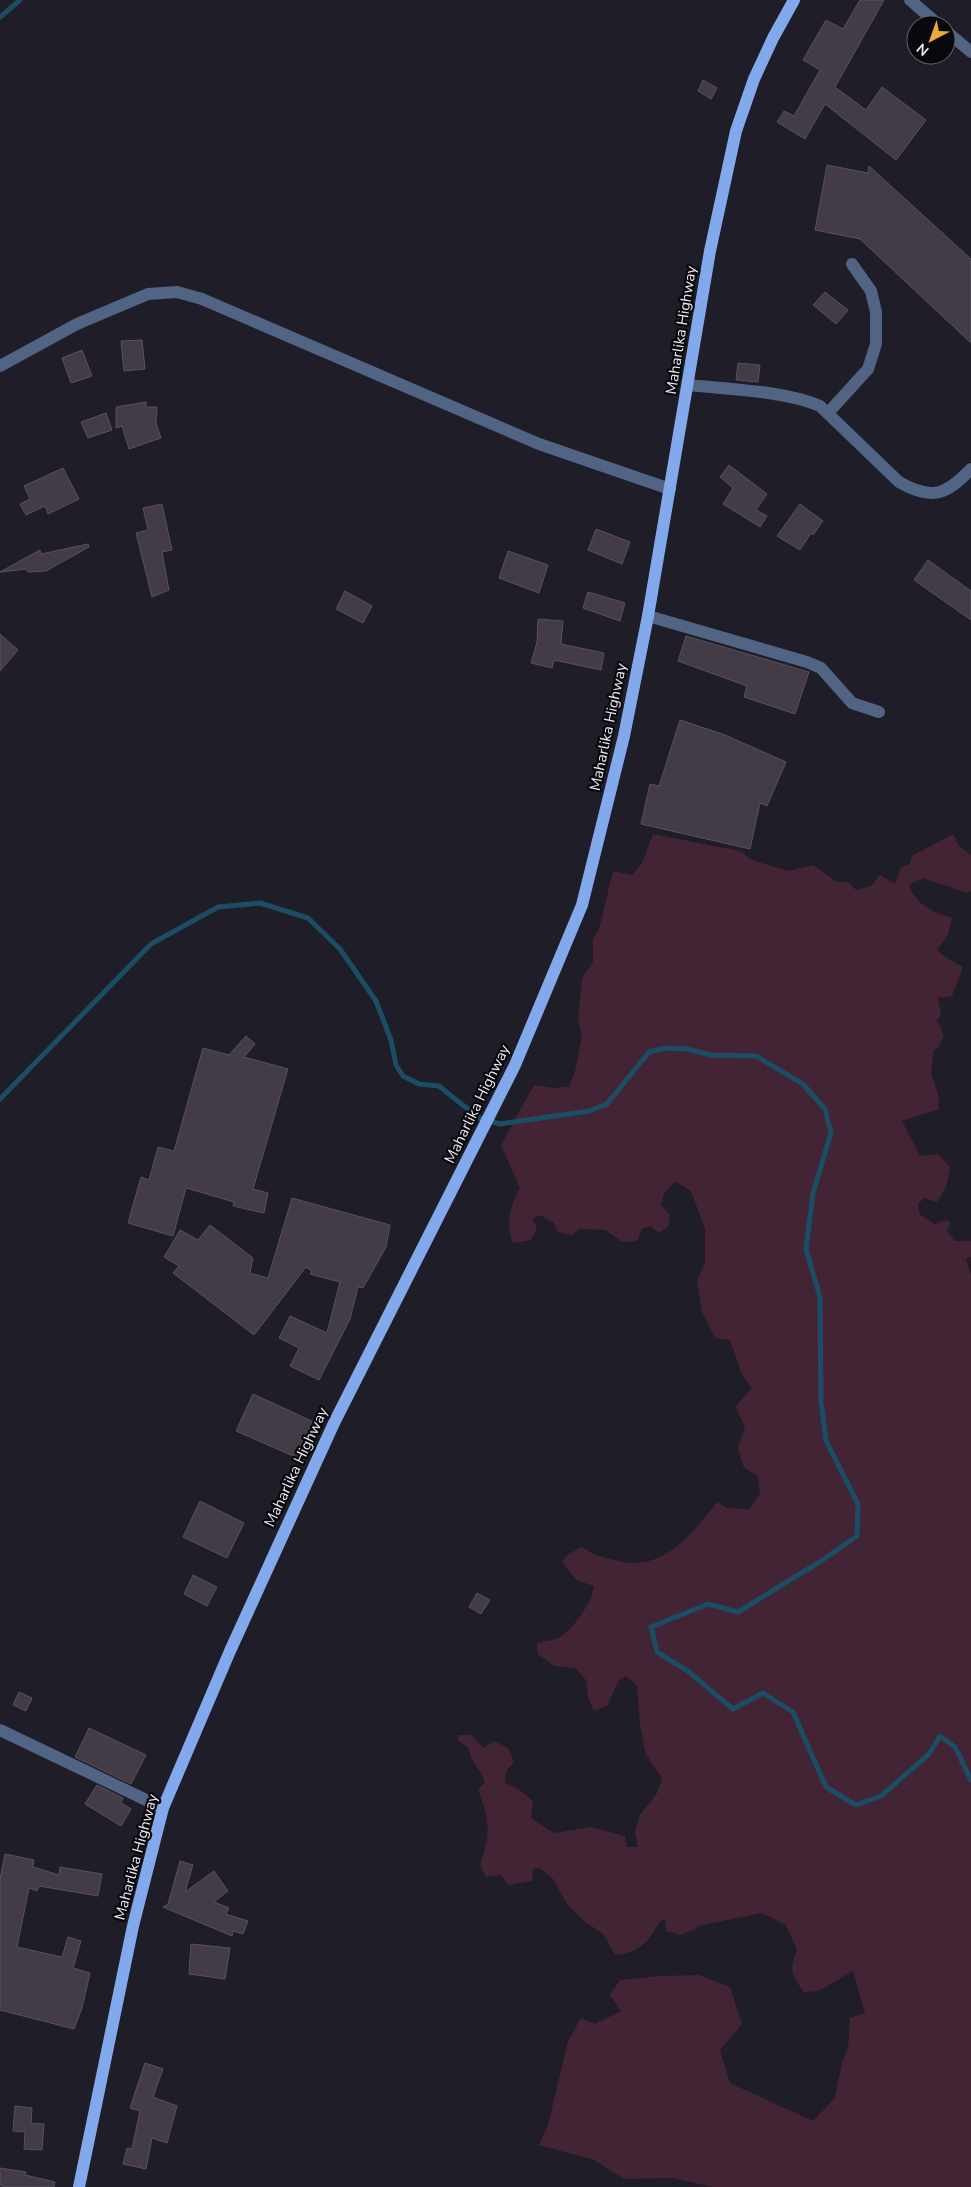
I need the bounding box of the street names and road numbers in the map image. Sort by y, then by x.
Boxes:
street label: Maharlika Highway [661,264,701,396]
street label: Maharlika Highway [585,661,631,793]
street label: Maharlika Highway [440,1041,515,1167]
street label: Maharlika Highway [259,1404,333,1530]
street label: Maharlika Highway [110,1791,163,1922]

